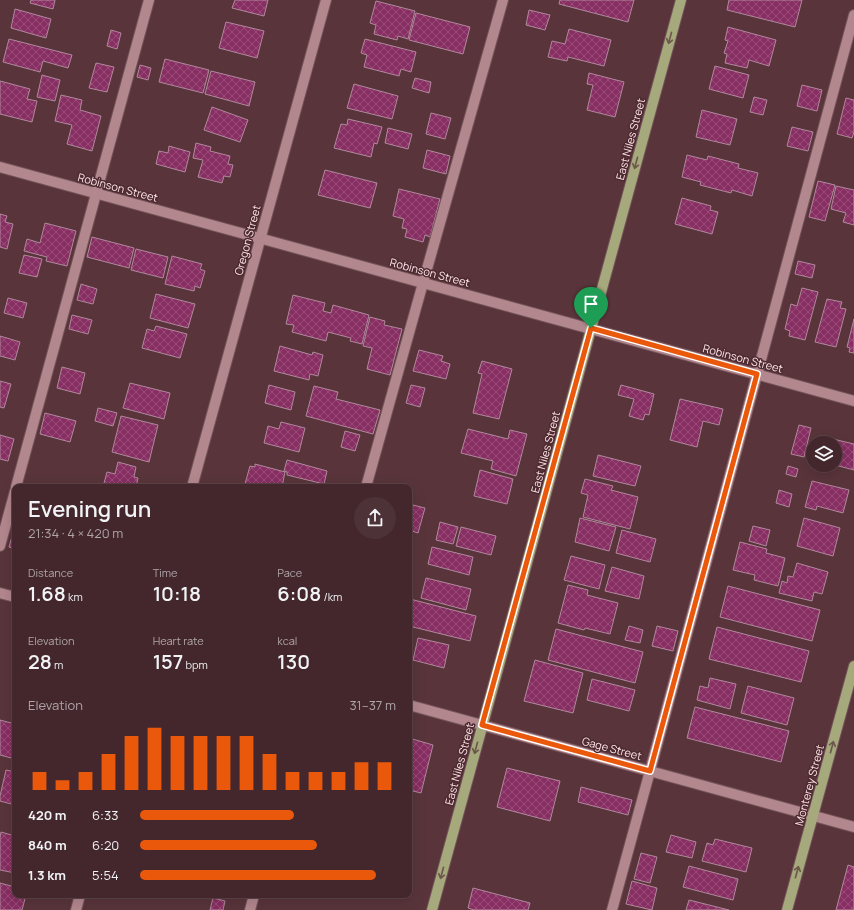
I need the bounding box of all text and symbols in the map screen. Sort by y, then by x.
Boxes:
one-way arrow [666,31,674,44]
street label: East Niles Street [612,96,648,182]
one-way arrow [632,156,639,169]
street label: Robinson Street [76,169,160,205]
street label: Oregon Street [230,203,264,277]
street label: Robinson Street [388,254,472,290]
pin [574,287,608,328]
icon: arrive [580,293,602,315]
street label: Robinson Street [701,340,785,376]
street label: East Niles Street [527,409,563,495]
map controls [806,436,842,472]
button: layers [806,436,842,472]
text: Evening run [28,494,151,524]
button: share [354,497,396,539]
text: 21:34 · 4 × 420 m [28,524,123,542]
text: Distance [28,565,73,580]
text: Time [153,565,178,580]
text: Pace [277,565,302,580]
text: 1.68 [28,580,66,607]
text: 10:18 [153,580,201,607]
text: 6:08 [277,580,321,607]
text: km [66,589,83,604]
text: /km [321,589,342,604]
text: Elevation [28,633,74,648]
text: Heart rate [153,633,204,648]
text: kcal [277,633,297,648]
text: 28 [28,648,52,675]
text: 157 [153,648,183,675]
text: 130 [277,648,310,675]
text: m [52,657,63,672]
text: bpm [183,657,208,672]
text: Elevation [28,696,83,714]
text: 31–37 m [349,696,396,714]
street label: East Niles Street [441,721,477,807]
street label: Gage Street [580,733,644,763]
one-way arrow [472,741,479,754]
one-way arrow [829,741,836,754]
street label: Monterey Street [791,743,827,827]
text: 420 m [28,806,67,824]
text: 6:33 [92,806,118,824]
text: 840 m [28,836,67,854]
text: 6:20 [92,836,119,854]
text: 1.3 km [28,866,66,884]
text: 5:54 [92,866,119,884]
one-way arrow [438,866,445,879]
one-way arrow [794,866,802,879]

